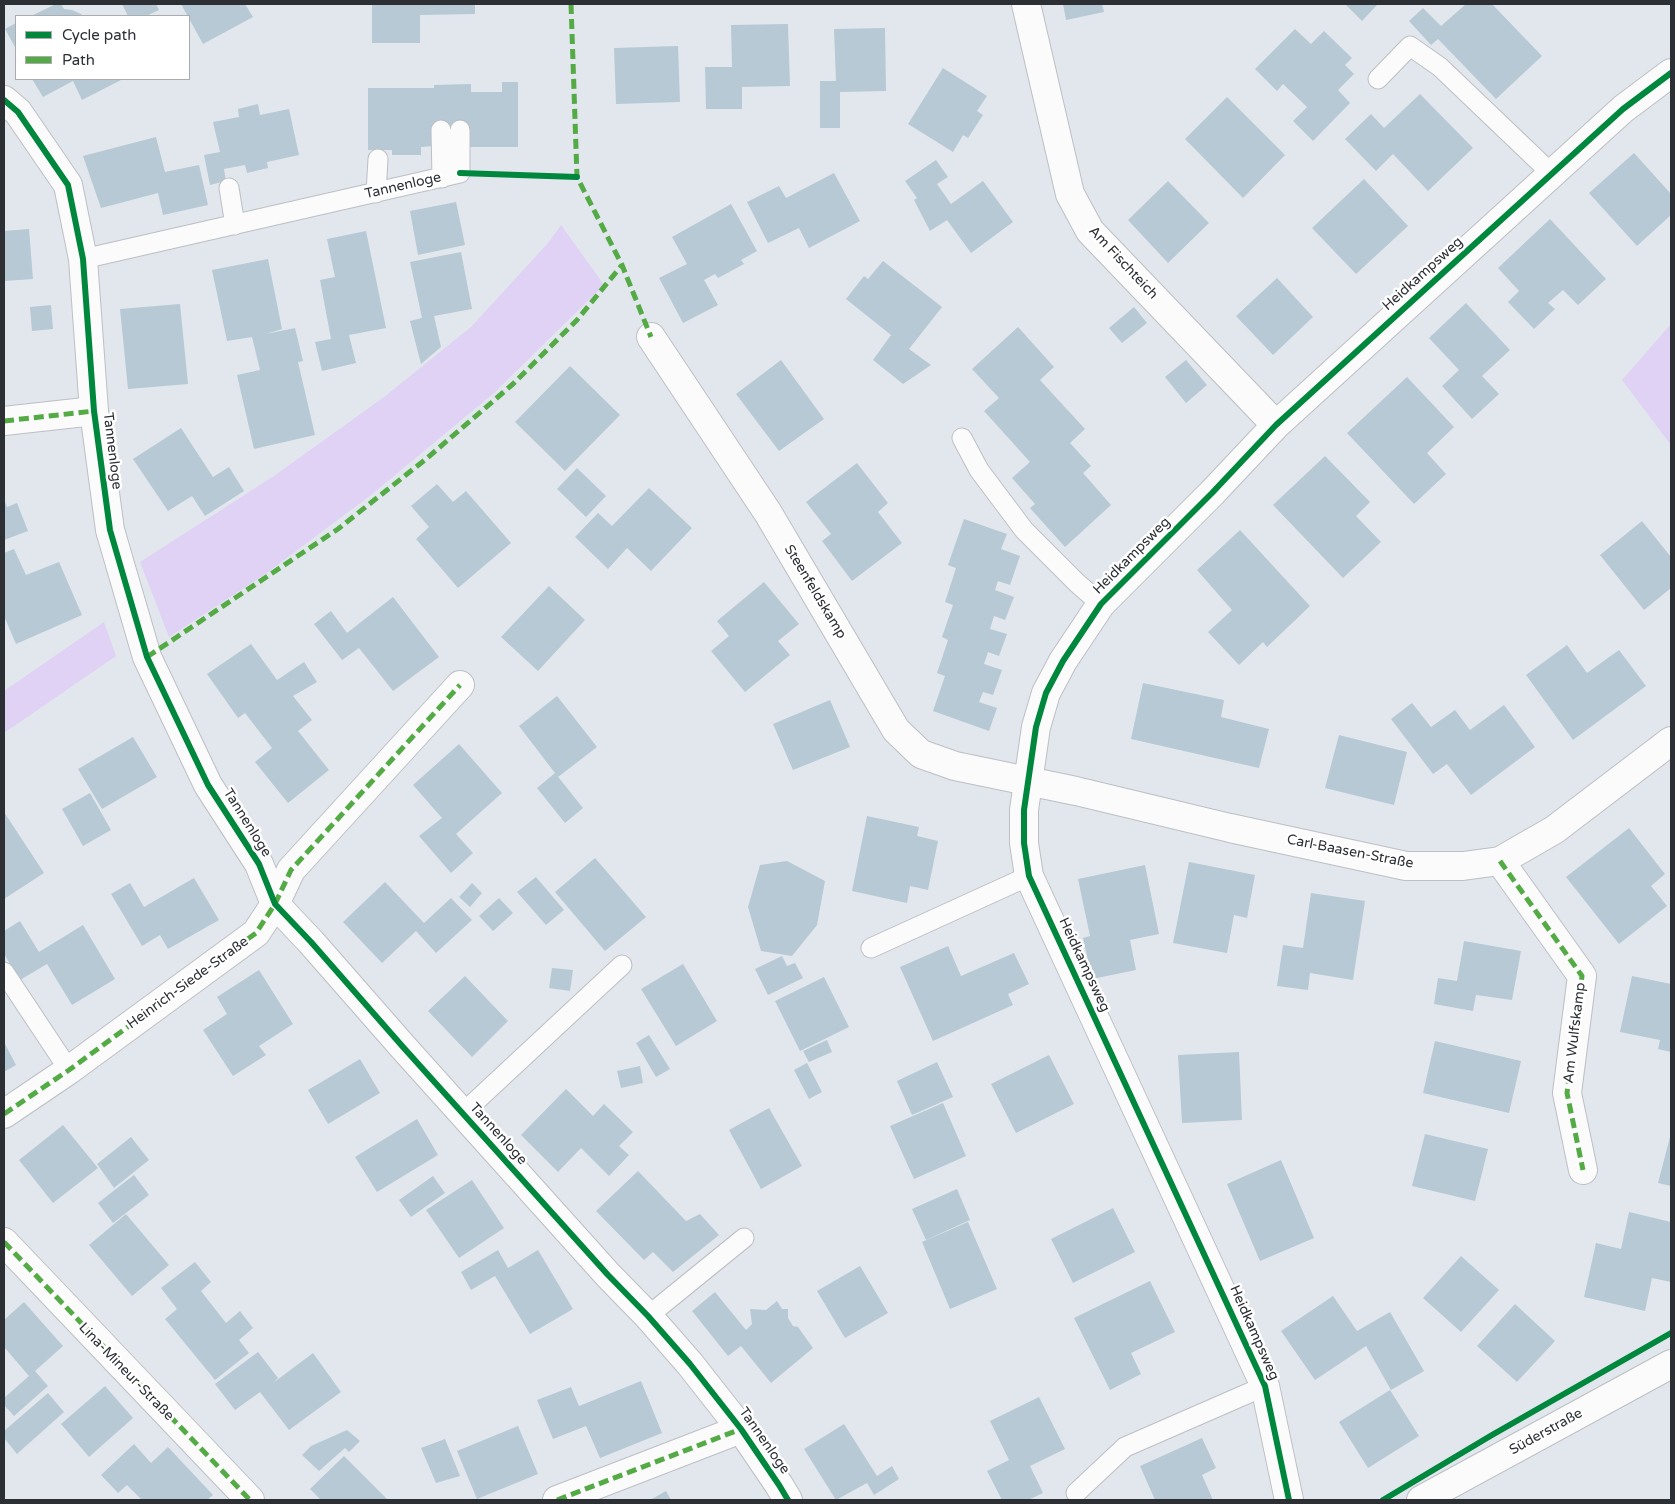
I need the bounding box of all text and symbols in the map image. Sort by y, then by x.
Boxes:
legend [15,15,190,80]
text: Cycle path [62,26,136,44]
text: Path [62,51,95,69]
street label: Tannenloge [363,169,443,203]
street label: Am Fischteich [1085,223,1161,303]
street label: Heidkampsweg [1379,234,1467,314]
street label: Tannenloge [99,411,125,491]
street label: Heidkampsweg [1090,514,1174,598]
street label: Steenfeldskamp [780,542,850,642]
street label: Tannenloge [219,786,275,860]
street label: Carl-Baasen-Straße [1285,831,1415,873]
street label: Heidkampsweg [1055,915,1113,1015]
street label: Heinrich-Siede-Straße [124,933,252,1033]
street label: Am Wulfskamp [1560,982,1590,1084]
street label: Tannenloge [466,1100,530,1168]
street label: Heidkampsweg [1226,1283,1282,1383]
street label: Lina-Mineur-Straße [75,1320,177,1424]
street label: Tannenloge [735,1404,793,1478]
street label: Süderstraße [1507,1405,1585,1459]

